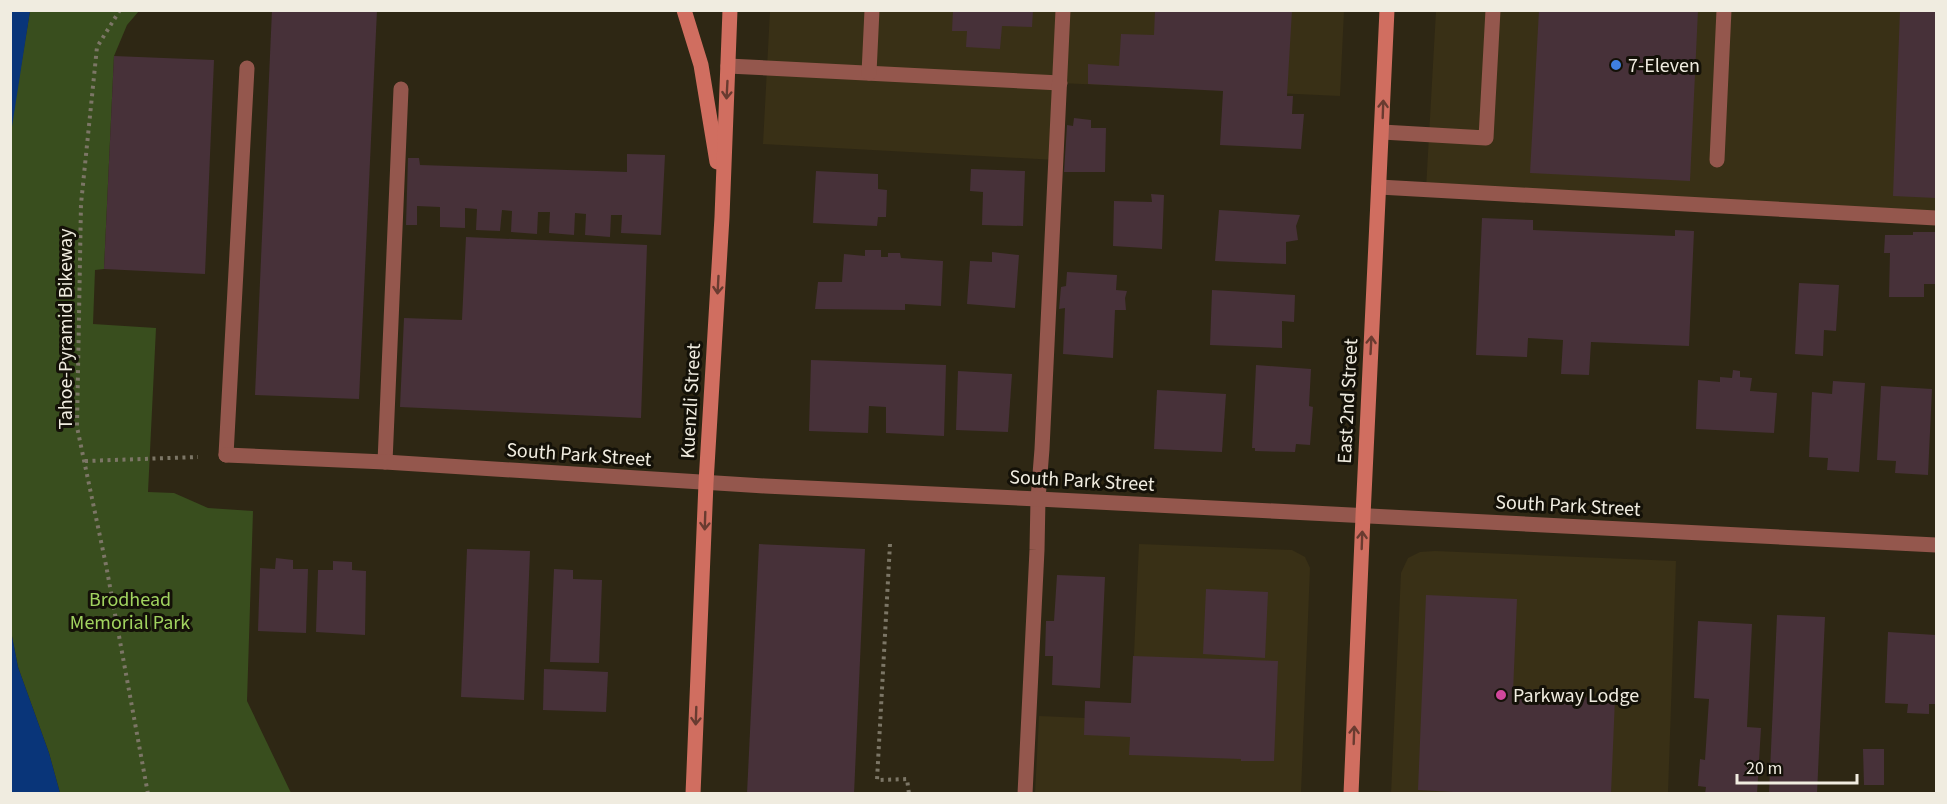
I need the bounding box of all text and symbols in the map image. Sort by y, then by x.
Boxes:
place label: 7-Eleven [1628,52,1700,80]
marker: 7-Eleven [1609,58,1623,72]
one-way arrow [721,79,732,99]
one-way arrow [1377,99,1388,119]
street label: Tahoe-Pyramid Bikeway [52,228,80,430]
one-way arrow [712,274,723,294]
one-way arrow [1366,336,1377,356]
street label: East 2nd Street [1331,337,1365,464]
street label: Kuenzli Street [674,342,708,460]
street label: South Park Street [505,436,653,474]
street label: South Park Street [1009,463,1156,499]
street label: South Park Street [1495,488,1642,524]
one-way arrow [699,511,710,531]
one-way arrow [1356,531,1367,551]
park label: Brodhead Memorial Park [70,586,190,637]
place label: Parkway Lodge [1513,682,1639,710]
marker: Parkway Lodge [1494,688,1508,702]
one-way arrow [691,706,702,726]
one-way arrow [1348,726,1359,746]
scale bar [1737,747,1857,785]
text: 20 m [1746,756,1782,781]

